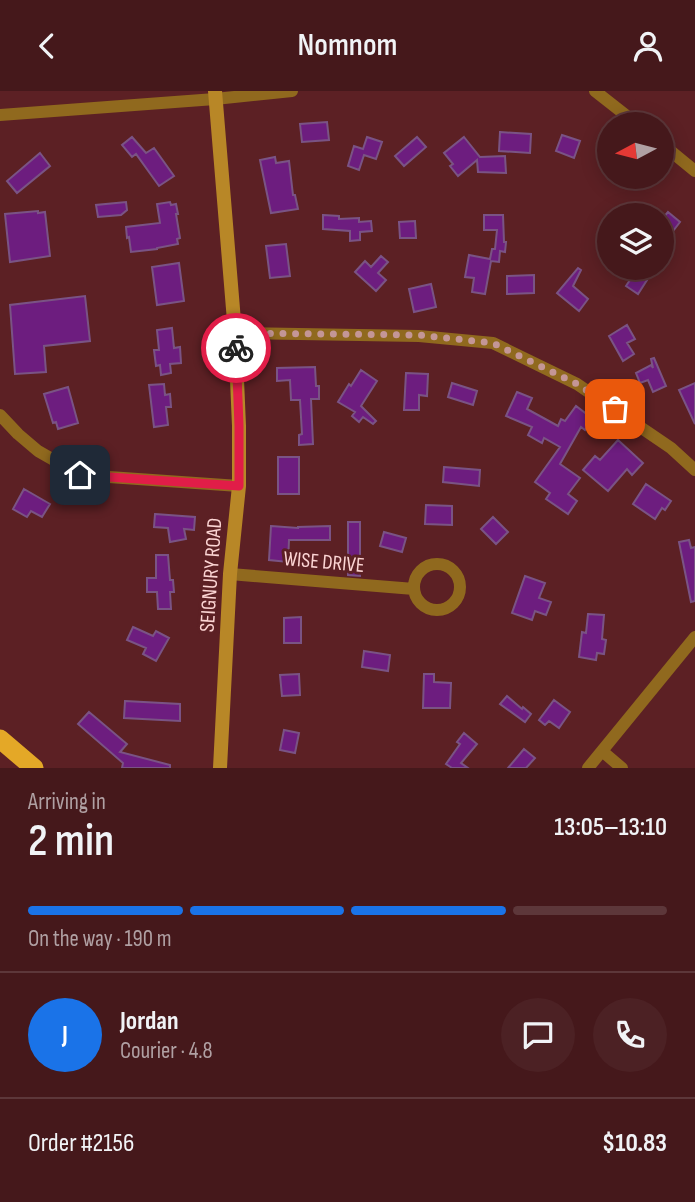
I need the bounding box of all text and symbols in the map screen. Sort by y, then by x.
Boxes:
text: Nomnom [298,26,397,65]
icon: back [28,27,66,65]
icon: person [629,27,667,65]
north arrow [597,112,674,189]
map controls [597,112,674,280]
button: layers [597,203,674,280]
courier [201,313,271,383]
icon: bike [217,329,255,367]
pin [585,379,645,439]
icon: bag [596,390,634,428]
pin [50,445,110,505]
icon: home [61,456,99,494]
street label: SEIGNURY ROAD [195,517,227,633]
street label: WISE DRIVE [282,546,366,578]
text: Arriving in [28,788,106,816]
text: 13:05–13:10 [554,812,667,843]
text: 2 min [28,814,114,869]
text: On the way · 190 m [28,925,171,953]
button: chat [501,998,575,1072]
button: phone [593,998,667,1072]
text: Jordan [120,1006,178,1037]
text: J [62,1020,68,1051]
text: Courier · 4.8 [120,1037,213,1065]
text: Order #2156 [28,1128,134,1159]
text: $10.83 [602,1128,667,1159]

